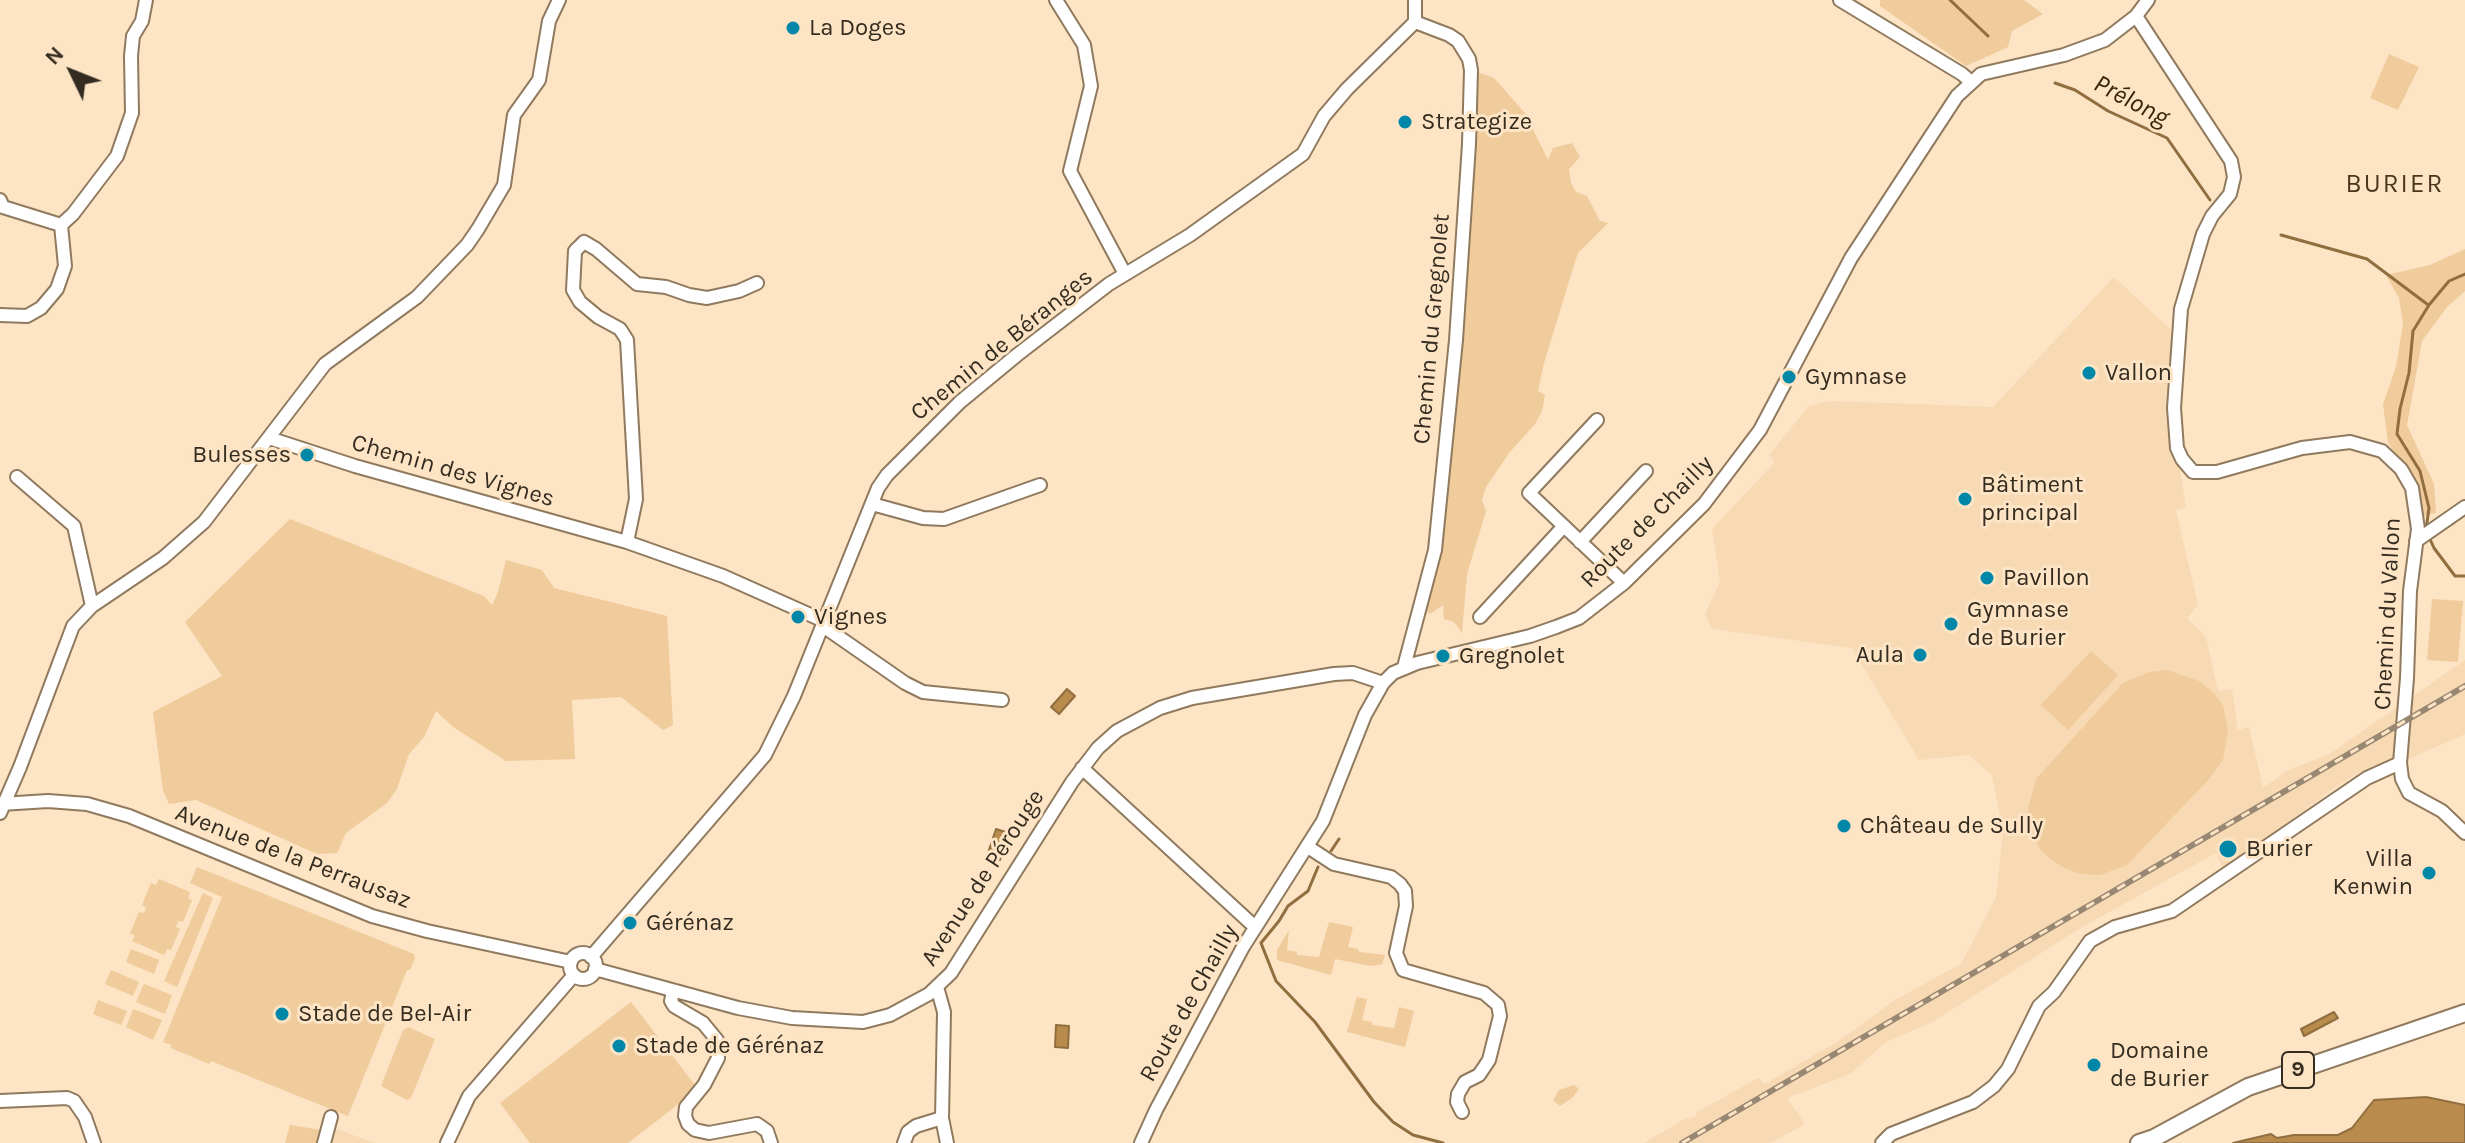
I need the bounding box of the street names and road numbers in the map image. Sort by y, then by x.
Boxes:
street label: Chemin du Gregnolet [1408,212,1456,446]
street label: Chemin de Béranges [905,263,1099,427]
street label: Chemin des Vignes [348,428,558,514]
street label: Route de Chailly [1575,450,1719,594]
street label: Chemin du Vallon [2369,517,2407,711]
street label: Avenue de Pérouge [915,784,1051,972]
street label: Avenue de la Perrausaz [171,799,415,915]
street label: Route de Chailly [1134,919,1244,1087]
road number: 9 [2282,1052,2314,1088]

